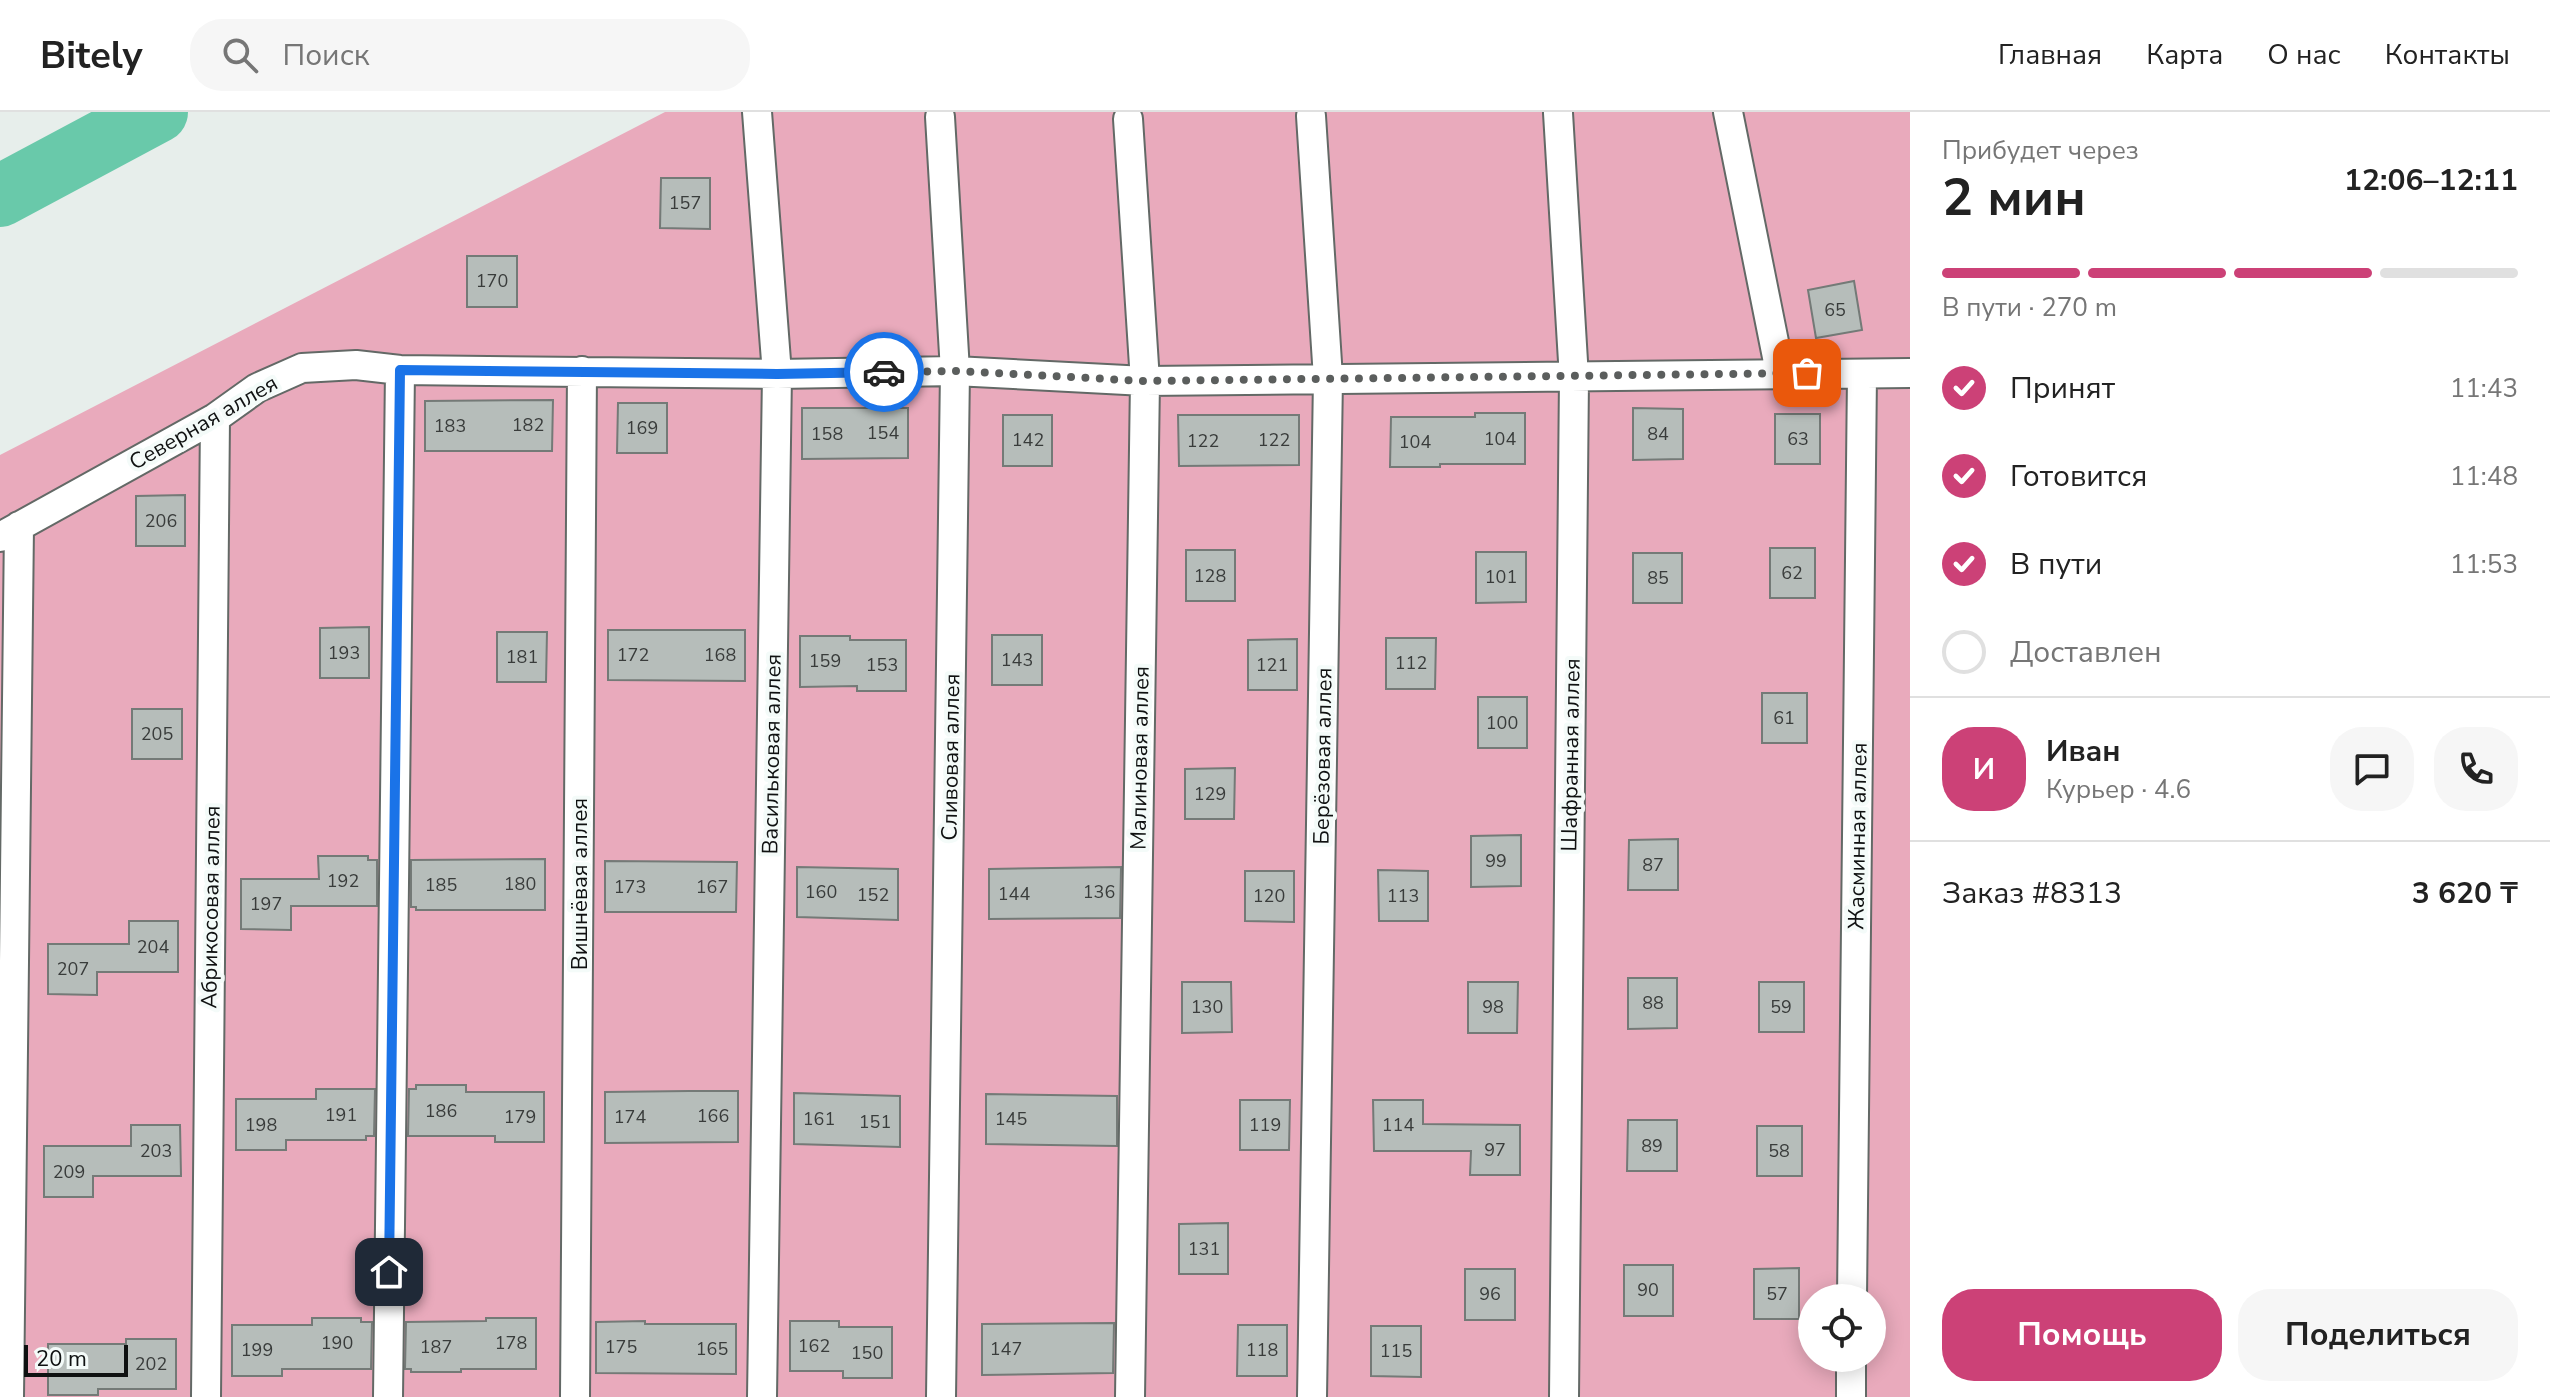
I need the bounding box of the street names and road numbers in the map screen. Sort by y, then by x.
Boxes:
street label: Северная аллея [124,368,283,478]
street label: Васильковая аллея [755,653,789,855]
street label: Шафранная аллея [1554,658,1588,852]
street label: Малиновая аллея [1123,666,1157,850]
street label: Берёзовая аллея [1306,667,1340,845]
street label: Сливовая аллея [935,673,967,841]
street label: Жасминная аллея [1841,742,1875,930]
street label: Вишнёвая аллея [565,798,595,970]
street label: Абрикосовая аллея [194,805,228,1009]

